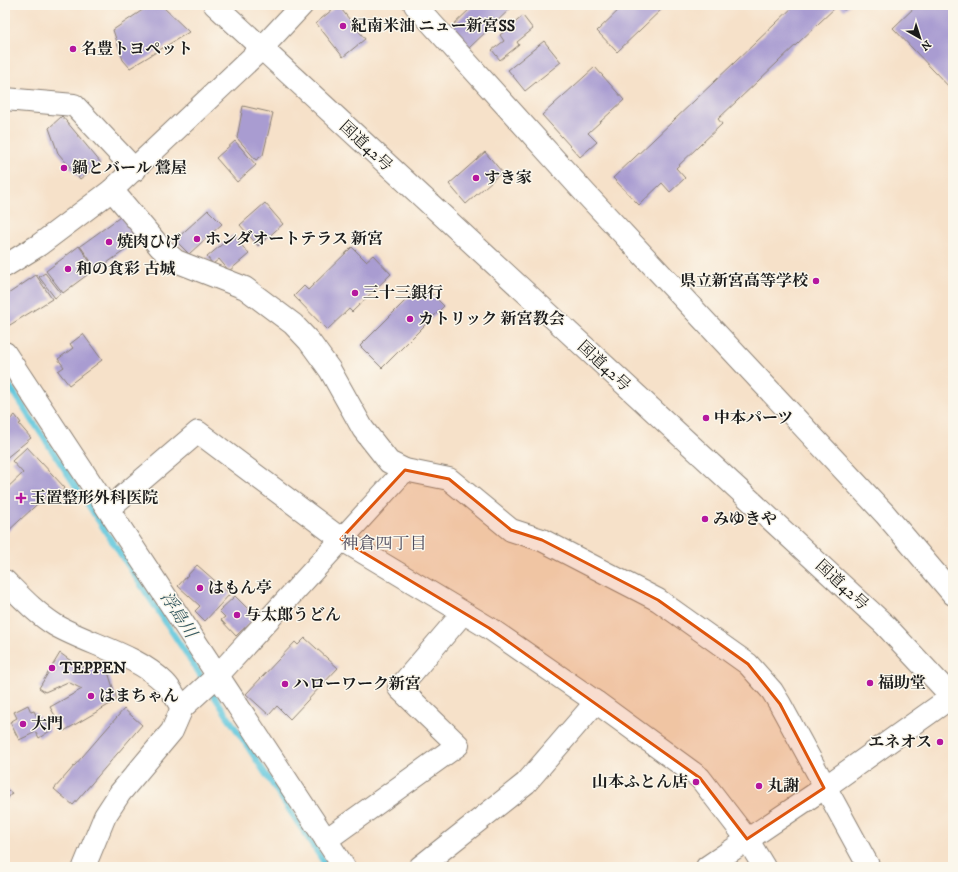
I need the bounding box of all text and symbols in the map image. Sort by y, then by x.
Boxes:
place label: 紀南米油 ニュー新宮SS [351,16,515,36]
north arrow [900,18,940,58]
marker: 紀南米油 ニュー新宮SS [338,21,348,31]
text: N [918,37,934,53]
place label: 名豊トヨペット [81,39,193,59]
marker: 名豊トヨペット [68,44,78,54]
street label: 国道42号 [335,116,397,176]
place label: 鍋とバール 鶯屋 [72,158,187,178]
marker: 鍋とバール 鶯屋 [59,163,69,173]
place label: すき家 [484,168,532,188]
marker: すき家 [471,173,481,183]
place label: ホンダオートテラス 新宮 [205,229,383,249]
place label: 焼肉ひげ [117,232,181,252]
marker: ホンダオートテラス 新宮 [192,234,202,244]
marker: 焼肉ひげ [104,237,114,247]
place label: 和の食彩 古城 [76,259,175,279]
marker: 和の食彩 古城 [63,264,73,274]
place label: 県立新宮高等学校 [680,271,809,291]
marker: 県立新宮高等学校 [811,276,821,286]
place label: 三十三銀行 [363,283,443,303]
marker: 三十三銀行 [350,288,360,298]
place label: カトリック 新宮教会 [418,309,565,329]
marker: カトリック 新宮教会 [405,314,415,324]
street label: 国道42号 [573,336,635,396]
place label: 中本パーツ [714,408,793,428]
marker: 中本パーツ [701,413,711,423]
place label: 玉置整形外科医院 [30,488,158,508]
marker: 玉置整形外科医院 [15,492,27,504]
place label: みゆきや [713,509,777,529]
marker: みゆきや [700,514,710,524]
district label: 神倉四丁目 [342,533,427,555]
street label: 国道42号 [811,555,873,615]
place label: はもん亭 [208,578,272,598]
marker: はもん亭 [195,583,205,593]
water label: 浮島川 [155,588,202,644]
place label: 与太郎うどん [245,605,341,625]
marker: 与太郎うどん [232,610,242,620]
place label: TEPPEN [59,658,127,678]
marker: TEPPEN [47,663,57,673]
place label: 福助堂 [877,673,926,693]
place label: ハローワーク新宮 [293,674,421,694]
marker: 福助堂 [865,678,875,688]
marker: ハローワーク新宮 [280,679,290,689]
place label: はまちゃん [99,686,179,706]
marker: はまちゃん [86,691,96,701]
place label: 大門 [31,714,63,734]
marker: 大門 [18,719,28,729]
place label: エネオス [868,732,932,752]
marker: エネオス [935,737,945,747]
place label: 山本ふとん店 [592,772,688,792]
place label: 丸謝 [767,776,800,796]
marker: 山本ふとん店 [691,777,701,787]
marker: 丸謝 [754,781,764,791]

